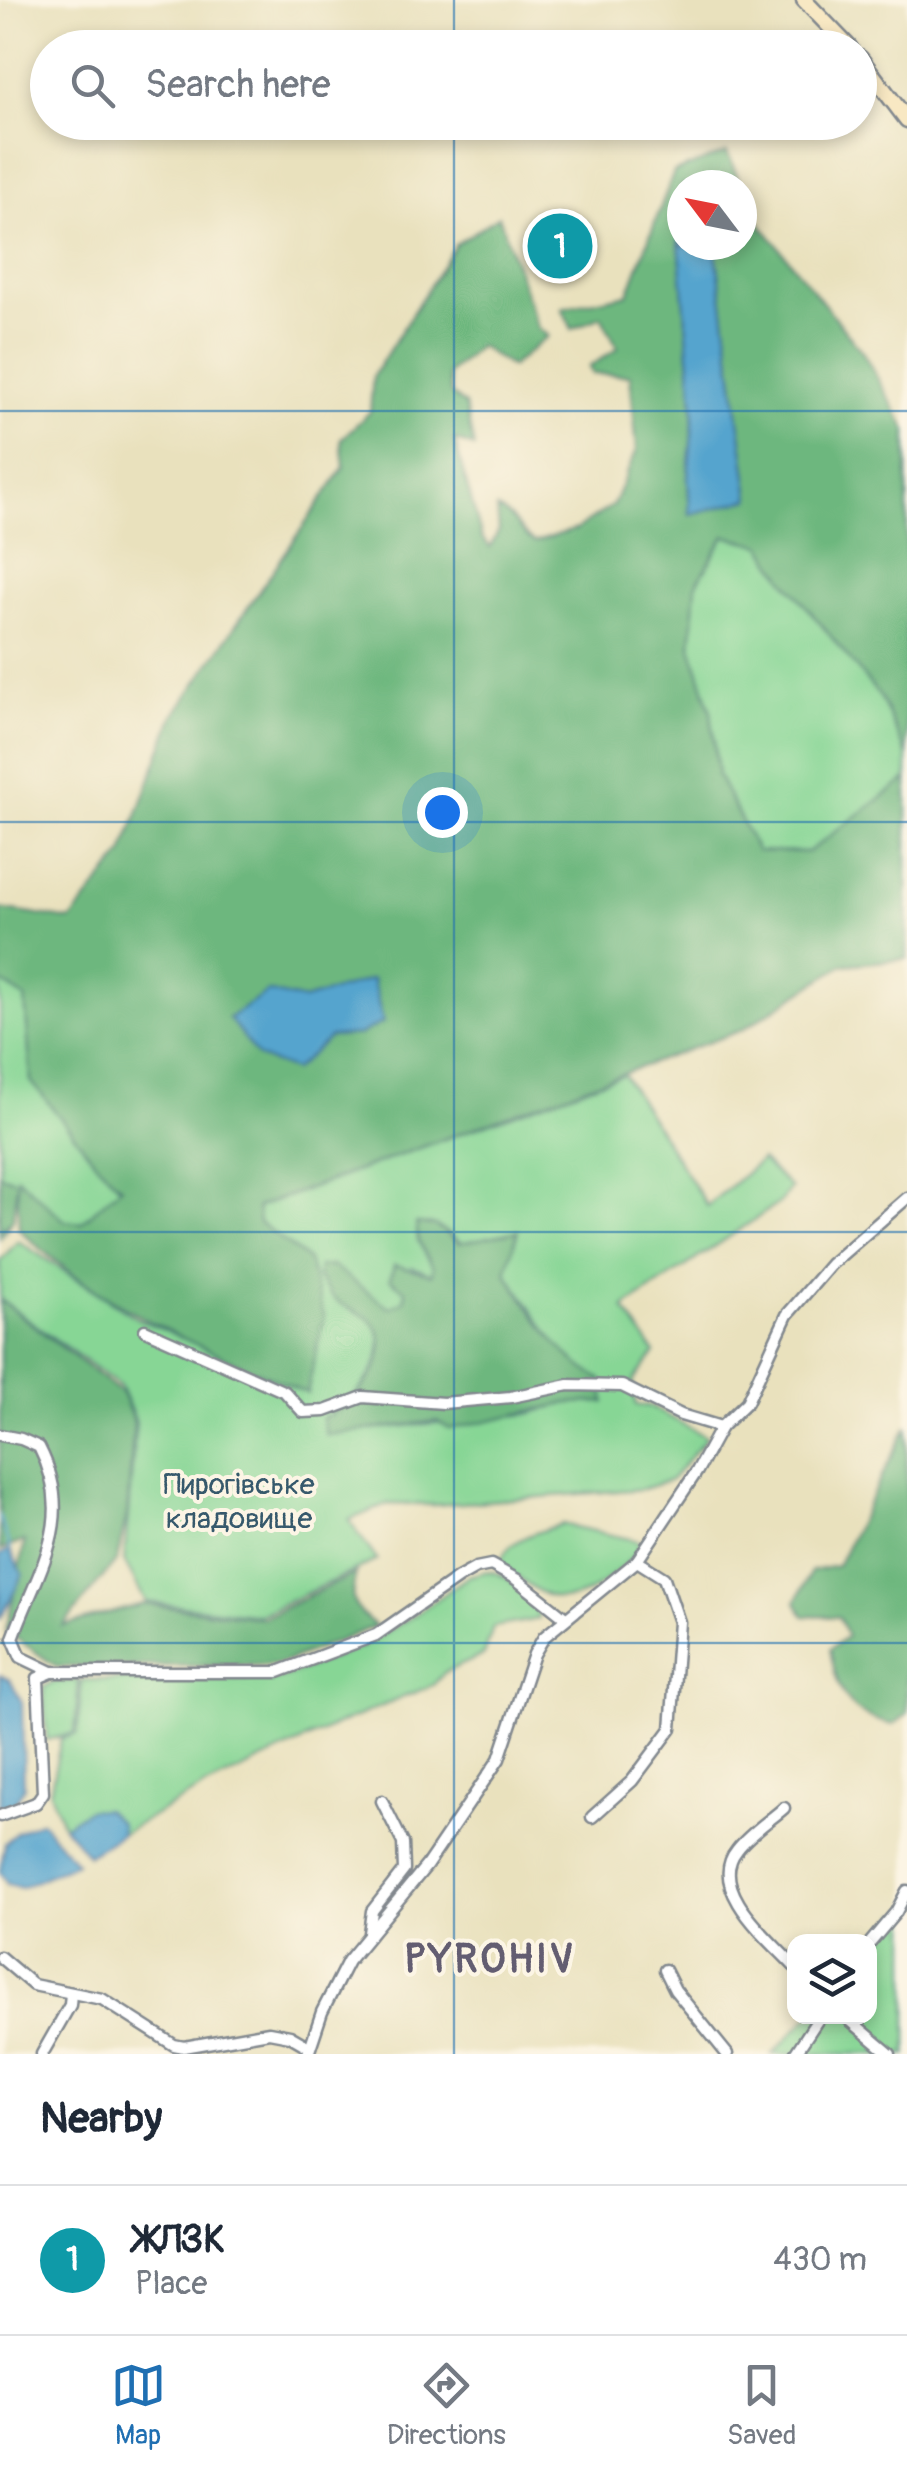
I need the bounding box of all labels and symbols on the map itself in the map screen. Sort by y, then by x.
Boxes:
north arrow [667,170,757,260]
pin: 1 [528,208,592,284]
your location [417,787,468,838]
park label: Пирогівське кладовище [163,1466,315,1537]
district label: PYROHIV [404,1935,576,1984]

